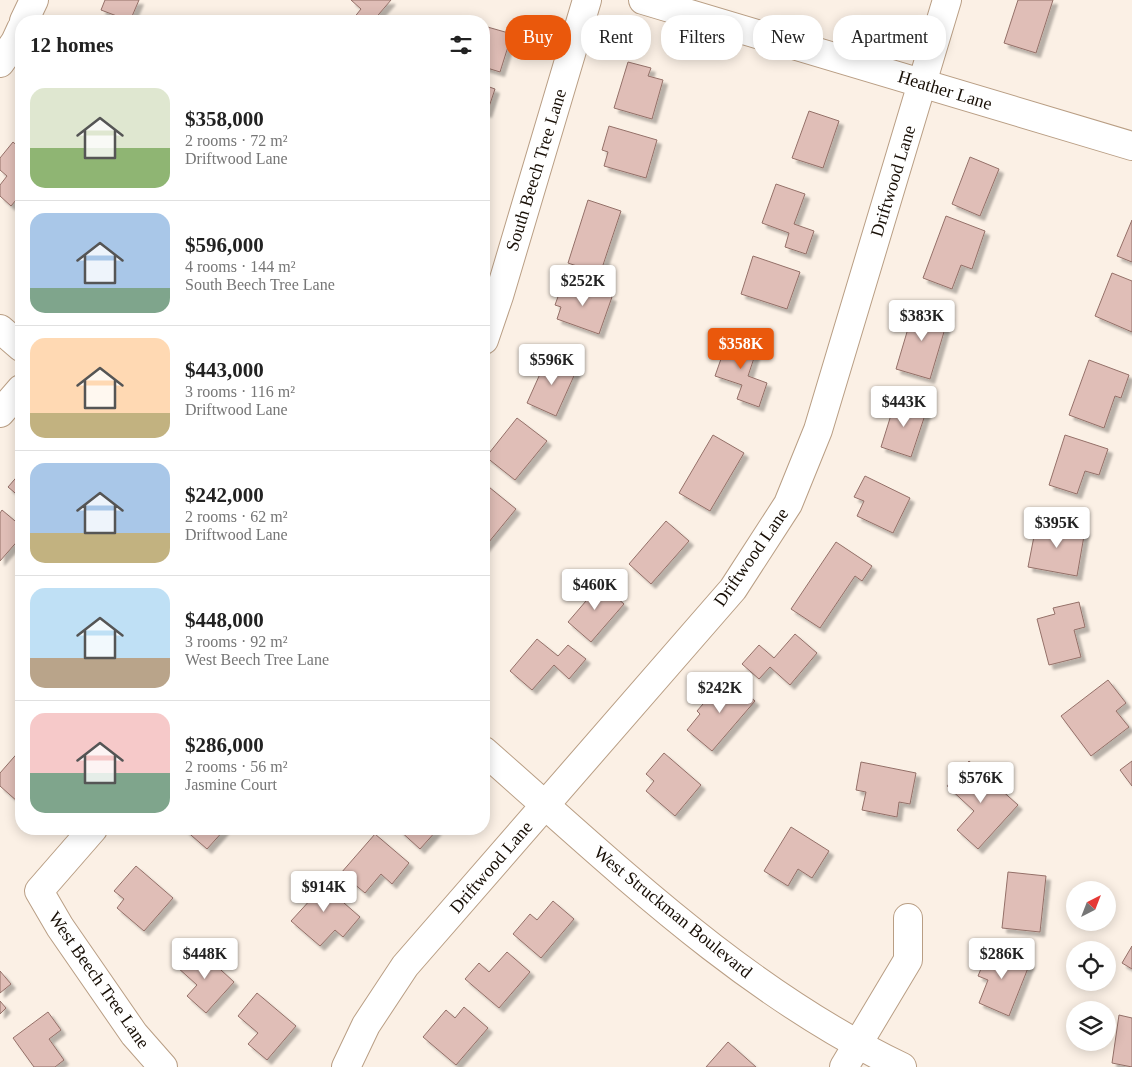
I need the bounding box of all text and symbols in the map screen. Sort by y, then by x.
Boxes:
chip: Buy [505,15,571,60]
chip: Rent [581,15,651,60]
chip: Filters [661,15,743,60]
chip: New [753,15,823,60]
chip: Apartment [833,15,946,60]
icon: filters [447,31,475,59]
text: 12 homes [30,33,113,57]
street label: Heather Lane [895,66,995,114]
street label: South Beech Tree Lane [502,87,570,253]
text: $358,000 [185,107,264,131]
icon: home [70,108,130,168]
street label: Driftwood Lane [867,123,919,239]
text: 2 rooms · 72 m² [185,132,288,149]
text: Driftwood Lane [185,150,288,167]
icon: home [70,233,130,293]
text: $596,000 [185,233,264,257]
text: 4 rooms · 144 m² [185,258,296,275]
pin: $252K [548,264,618,307]
text: $252K [561,272,605,289]
text: South Beech Tree Lane [185,276,335,293]
pin: $383K [887,300,957,342]
text: $383K [900,307,944,324]
pin: $358K [706,328,776,370]
text: $358K [719,335,763,352]
pin: $596K [517,344,587,386]
text: $596K [530,351,574,368]
icon: home [70,358,130,418]
text: $443,000 [185,358,264,382]
text: 3 rooms · 116 m² [185,383,295,400]
pin: $443K [869,386,939,428]
text: $443K [882,393,926,410]
text: Driftwood Lane [185,401,288,418]
icon: home [70,483,130,543]
text: $242,000 [185,483,264,507]
street label: Driftwood Lane [710,504,792,610]
pin: $395K [1022,506,1092,549]
text: 2 rooms · 62 m² [185,508,288,525]
text: $395K [1035,514,1079,531]
text: Driftwood Lane [185,526,288,543]
pin: $460K [560,568,630,611]
text: $460K [573,576,617,593]
icon: home [70,608,130,668]
text: $448,000 [185,608,264,632]
text: 3 rooms · 92 m² [185,633,288,650]
text: West Beech Tree Lane [185,651,329,668]
pin: $242K [685,672,755,714]
text: $242K [698,679,742,696]
icon: home [70,733,130,793]
text: $286,000 [185,733,264,757]
text: 2 rooms · 56 m² [185,758,288,775]
pin: $576K [946,762,1016,804]
text: $576K [959,769,1003,786]
text: Jasmine Court [185,776,277,793]
street label: Driftwood Lane [446,817,536,917]
street label: West Struckman Boulevard [590,842,756,982]
pin: $914K [289,870,359,913]
text: $914K [302,878,346,895]
north arrow [1066,881,1116,931]
map controls [1066,881,1116,1051]
street label: West Beech Tree Lane [44,908,154,1052]
pin: $448K [170,938,240,980]
pin: $286K [967,938,1037,980]
button: locate [1066,941,1116,991]
text: $448K [183,945,227,962]
text: $286K [980,945,1024,962]
button: layers [1066,1001,1116,1051]

